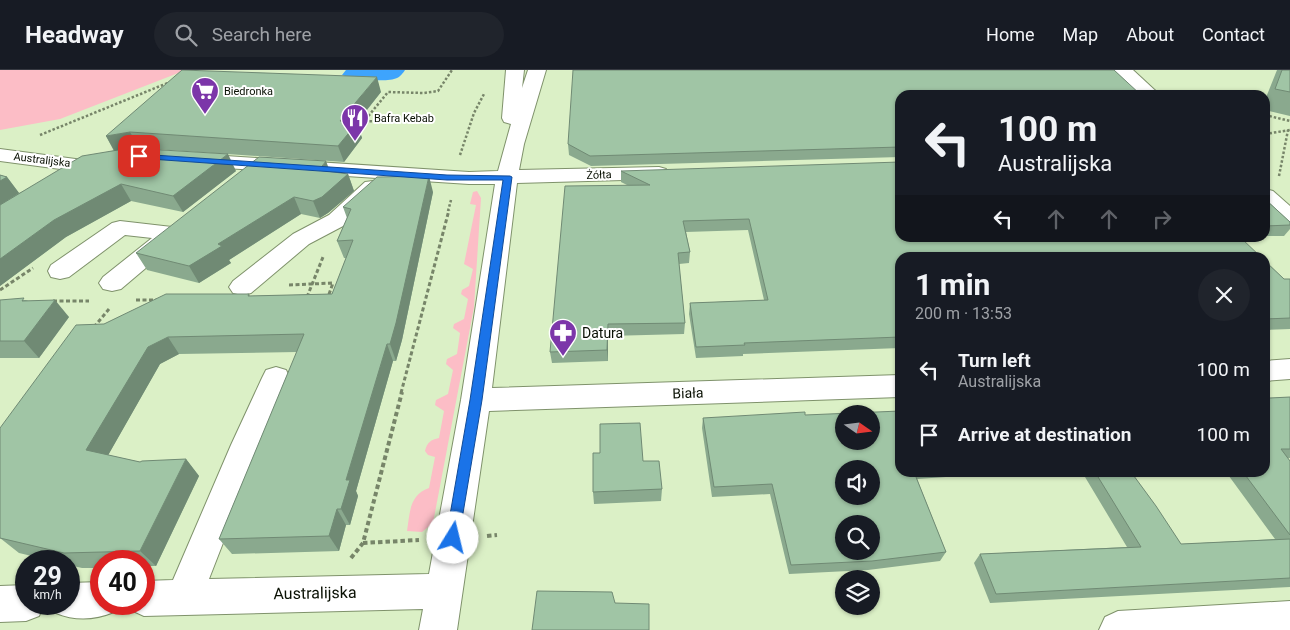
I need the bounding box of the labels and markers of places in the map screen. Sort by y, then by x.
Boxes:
supermarket icon: Biedronka [190,76,220,115]
place label: Biedronka [224,85,273,98]
restaurant icon: Bafra Kebab [340,103,370,142]
place label: Bafra Kebab [374,112,434,125]
pin [118,135,160,177]
pharmacy icon: Datura [548,318,578,357]
place label: Datura [582,325,623,341]

